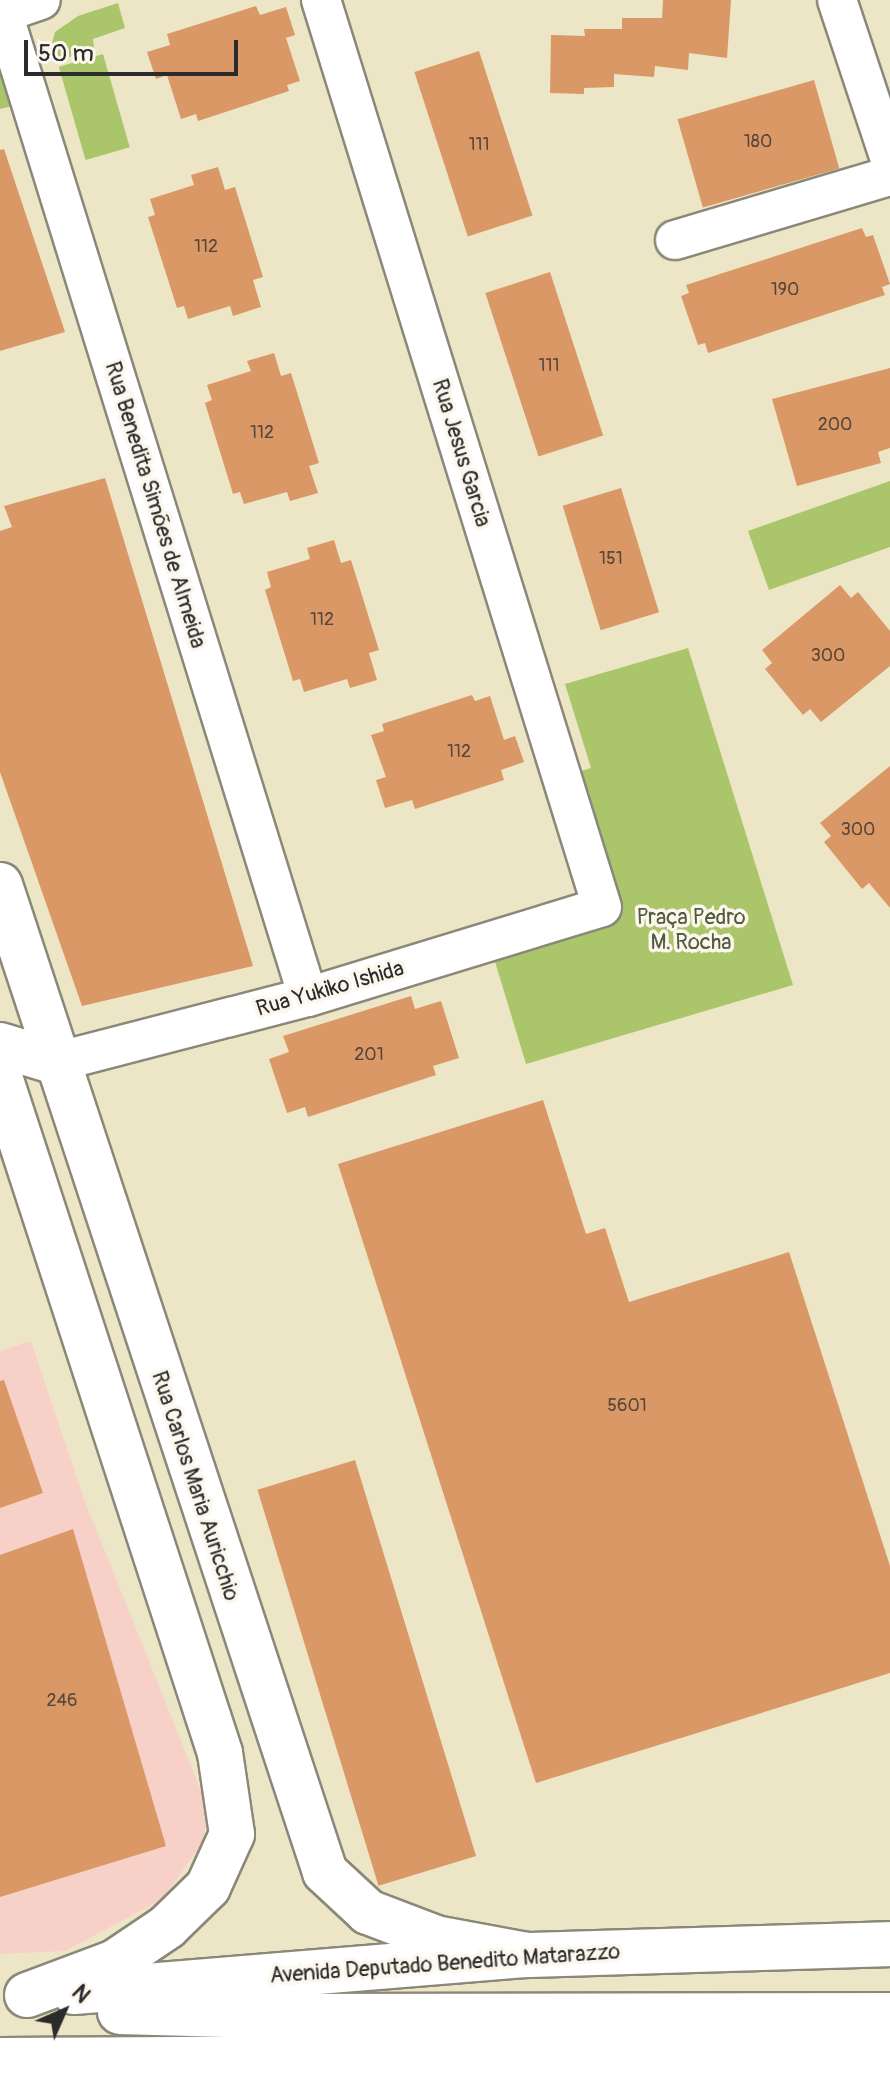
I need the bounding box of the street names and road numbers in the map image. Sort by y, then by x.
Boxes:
street label: Rua Benedita Simões de Almeida [99,359,211,651]
street label: Rua Jesus Garcia [426,376,496,530]
street label: Rua Yukiko Ishida [253,955,407,1023]
street label: Rua Carlos Maria Auricchio [145,1368,245,1604]
street label: Avenida Deputado Benedito Matarazzo [269,1939,621,1989]

